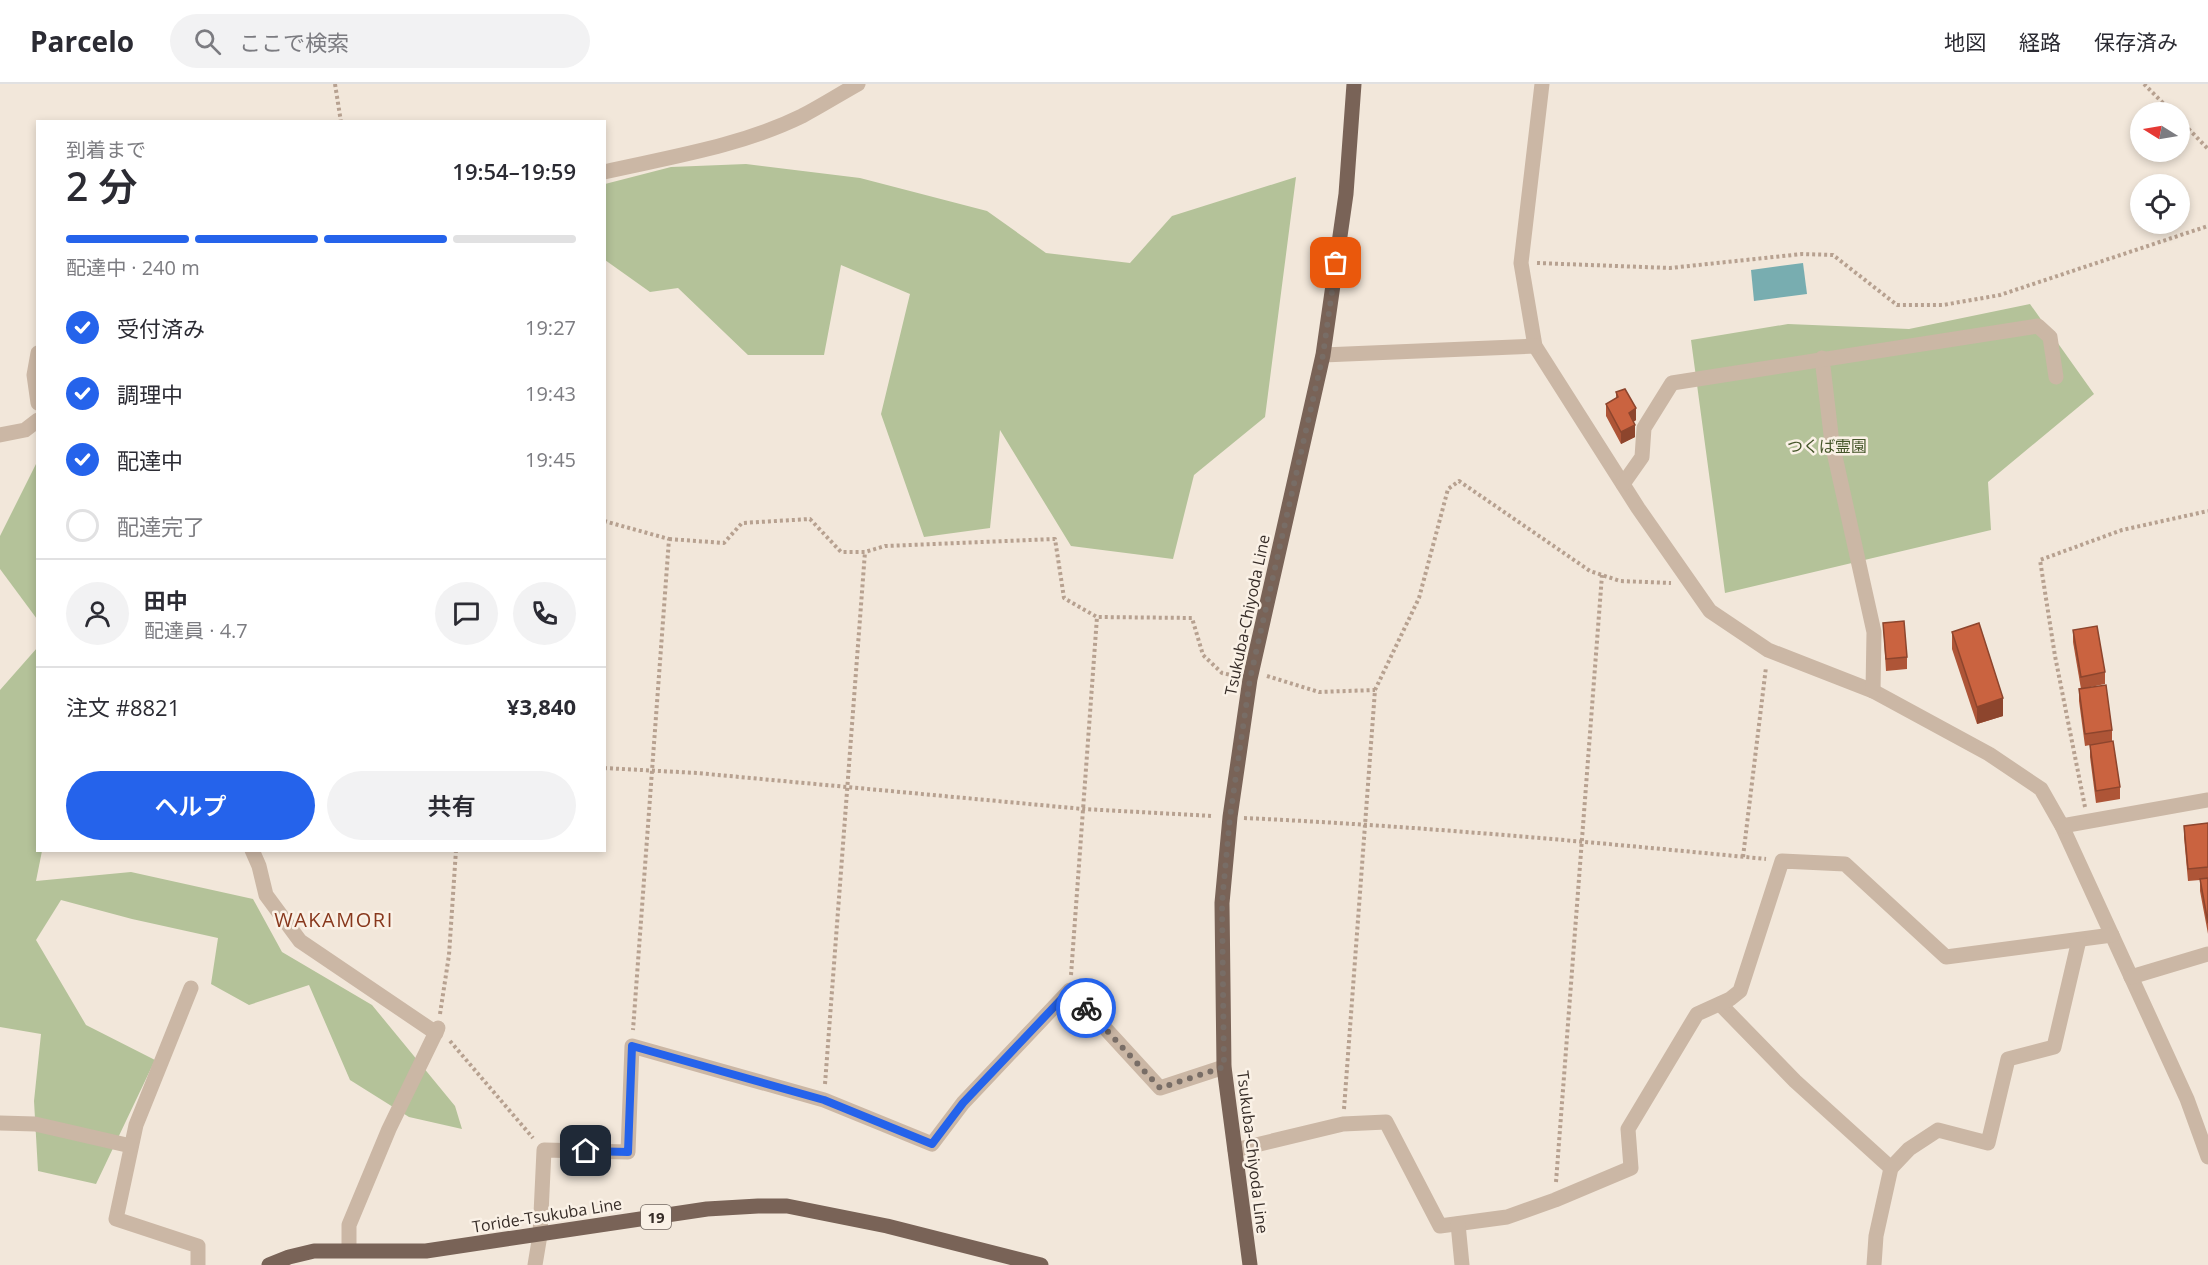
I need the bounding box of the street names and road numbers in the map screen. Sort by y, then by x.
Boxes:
street label: Tsukuba-Chiyoda Line [1219,533,1275,697]
street label: Tsukuba-Chiyoda Line [1232,1069,1274,1235]
street label: Toride-Tsukuba Line [470,1192,624,1238]
road number: 19 [641,1205,671,1229]

